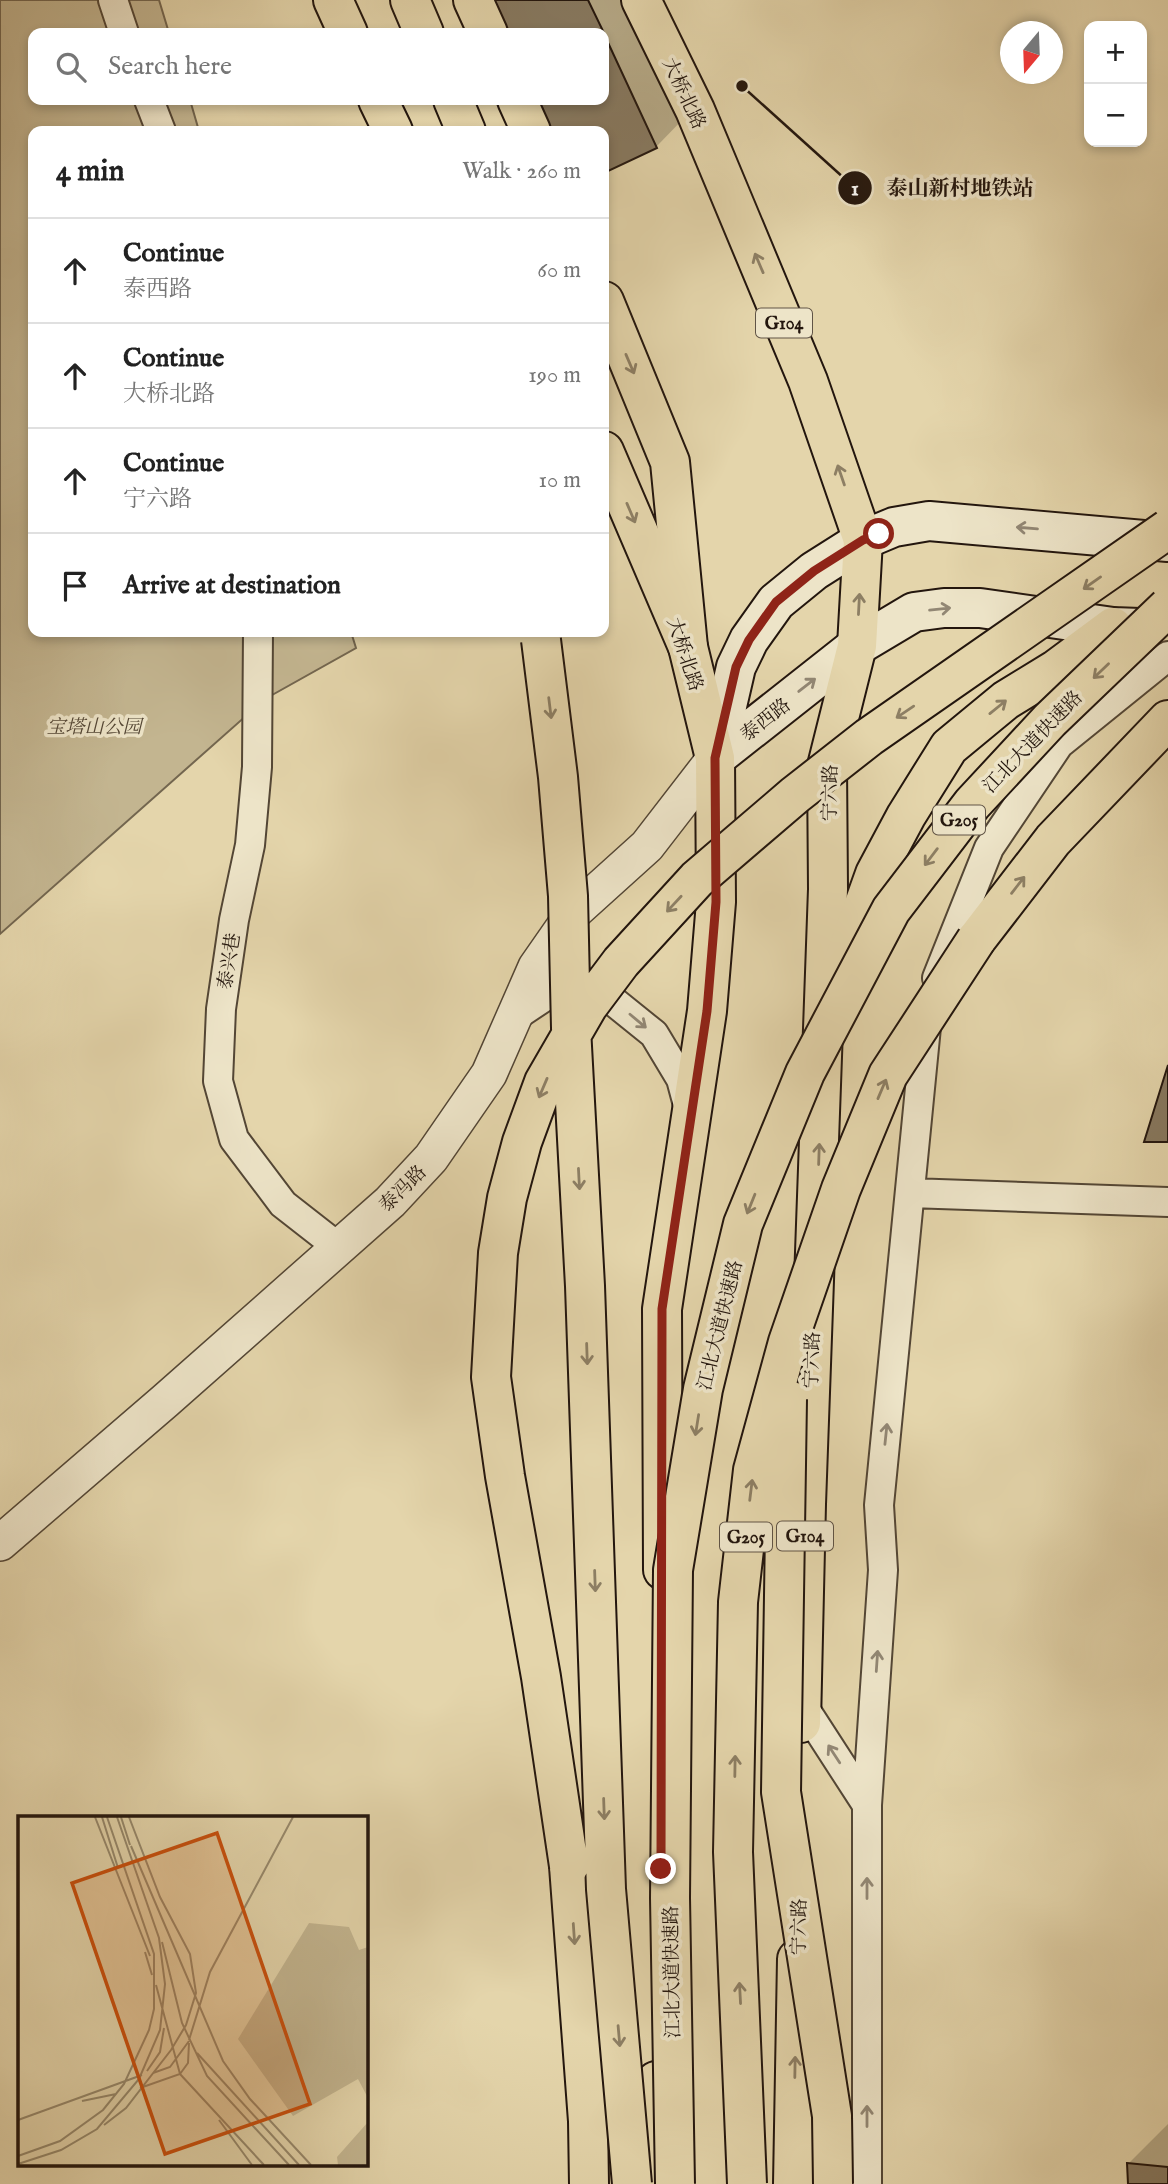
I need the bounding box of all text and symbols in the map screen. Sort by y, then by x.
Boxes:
north arrow [1000,21,1063,84]
map controls [1084,21,1147,147]
button: + [1084,21,1147,84]
search box [28,28,609,105]
icon: search [52,48,90,86]
text: Search here [108,50,232,83]
street label: 大桥北路 [656,54,710,133]
button: − [1084,84,1147,147]
text: 4 min [56,153,124,191]
text: Walk · 260 m [462,157,581,186]
callout: 泰山新村地铁站 [837,167,1047,209]
text: 1 [851,176,859,203]
text: 泰山新村地铁站 [887,176,1034,203]
text: Continue [123,237,224,270]
icon: ahead [56,252,94,290]
one-way arrow [751,253,764,275]
text: 60 m [537,256,581,285]
text: 泰西路 [123,275,192,304]
road number: G104 [756,309,812,338]
text: Continue [123,342,224,375]
one-way arrow [624,353,637,375]
icon: ahead [56,357,94,395]
text: 190 m [528,361,581,390]
text: 大桥北路 [123,380,215,409]
text: Continue [123,447,224,480]
icon: ahead [56,462,94,500]
one-way arrow [834,465,846,487]
text: 10 m [538,466,581,495]
text: 宁六路 [123,485,192,514]
one-way arrow [625,502,638,524]
route start [863,518,894,549]
one-way arrow [1016,521,1039,534]
icon: arrive [56,567,94,605]
text: Arrive at destination [123,569,341,602]
one-way arrow [1083,576,1102,590]
one-way arrow [853,593,866,616]
one-way arrow [928,602,951,615]
street label: 大桥北路 [661,615,707,694]
one-way arrow [1093,663,1110,680]
one-way arrow [798,678,816,693]
street label: 江北大道快速路 [979,686,1088,799]
street label: 泰西路 [736,694,796,748]
one-way arrow [543,696,556,719]
one-way arrow [988,699,1006,715]
one-way arrow [896,705,915,719]
park label: 宝塔山公园 [46,716,144,740]
street label: 宁六路 [819,764,843,822]
road number: G205 [933,806,985,834]
one-way arrow [924,847,938,866]
one-way arrow [1010,877,1025,895]
one-way arrow [666,895,682,913]
street label: 泰兴巷 [214,931,246,991]
one-way arrow [629,1013,647,1029]
one-way arrow [535,1077,548,1098]
one-way arrow [876,1078,889,1100]
one-way arrow [812,1142,825,1165]
street label: 泰冯路 [375,1161,432,1218]
one-way arrow [573,1168,586,1191]
one-way arrow [744,1193,757,1215]
street label: 江北大道快速路 [693,1258,749,1393]
street label: 宁六路 [800,1331,826,1389]
one-way arrow [581,1342,594,1365]
one-way arrow [690,1413,703,1436]
one-way arrow [880,1423,893,1446]
one-way arrow [745,1480,758,1502]
road number: G104 [777,1521,833,1550]
road number: G205 [720,1522,772,1552]
one-way arrow [589,1570,602,1593]
one-way arrow [871,1650,884,1673]
one-way arrow [827,1745,842,1764]
one-way arrow [728,1755,742,1778]
one-way arrow [597,1797,610,1820]
inset map [18,1816,368,2166]
route end [645,1853,676,1884]
one-way arrow [860,1877,874,1900]
street label: 宁六路 [788,1898,812,1956]
street label: 江北大道快速路 [660,1905,686,2039]
one-way arrow [568,1922,581,1944]
one-way arrow [733,1982,746,2005]
one-way arrow [613,2024,626,2046]
one-way arrow [788,2056,802,2079]
one-way arrow [860,2105,874,2128]

